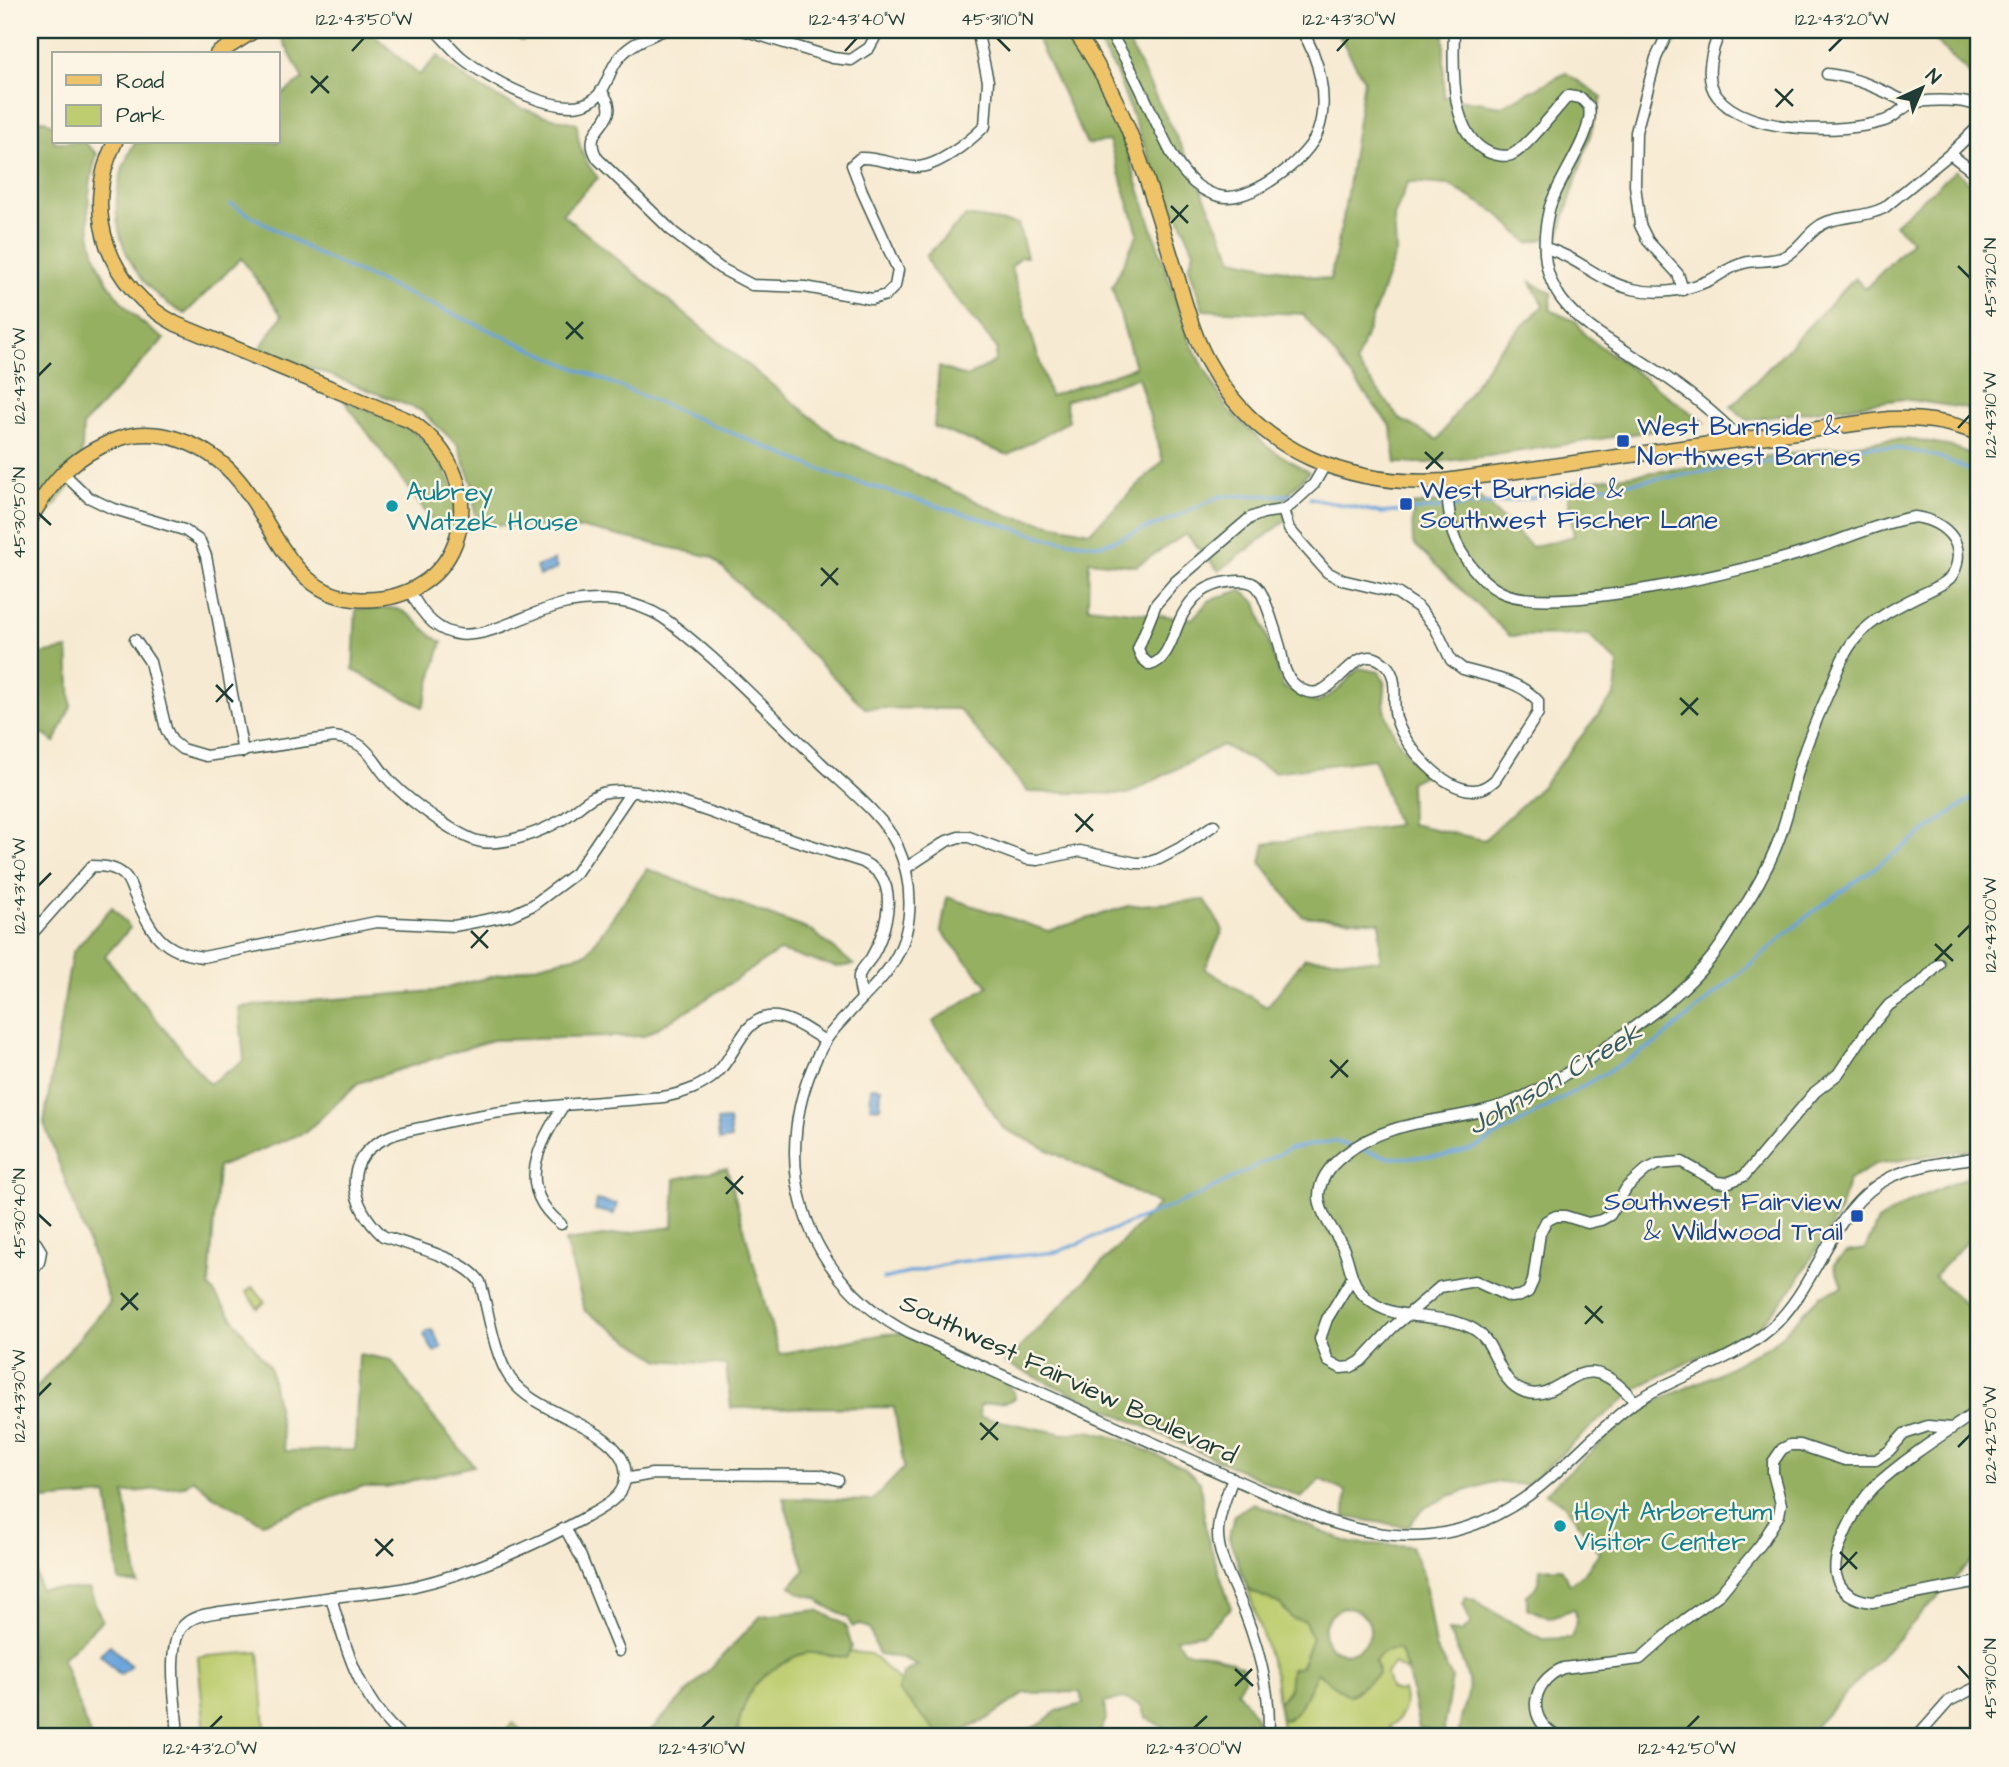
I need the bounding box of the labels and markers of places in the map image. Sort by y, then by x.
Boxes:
place label: West Burnside & Northwest Barnes [1637,409,1861,475]
marker: West Burnside & Northwest Barnes [1615,433,1631,449]
place label: West Burnside & Southwest Fischer Lane [1420,472,1718,538]
place label: Aubrey Watzek House [406,474,578,540]
marker: West Burnside & Southwest Fischer Lane [1398,496,1414,512]
marker: Aubrey Watzek House [384,498,400,514]
place label: Southwest Fairview & Wildwood Trail [1604,1184,1843,1250]
marker: Southwest Fairview & Wildwood Trail [1849,1208,1865,1224]
place label: Hoyt Arboretum Visitor Center [1574,1494,1773,1560]
marker: Hoyt Arboretum Visitor Center [1552,1518,1568,1534]

